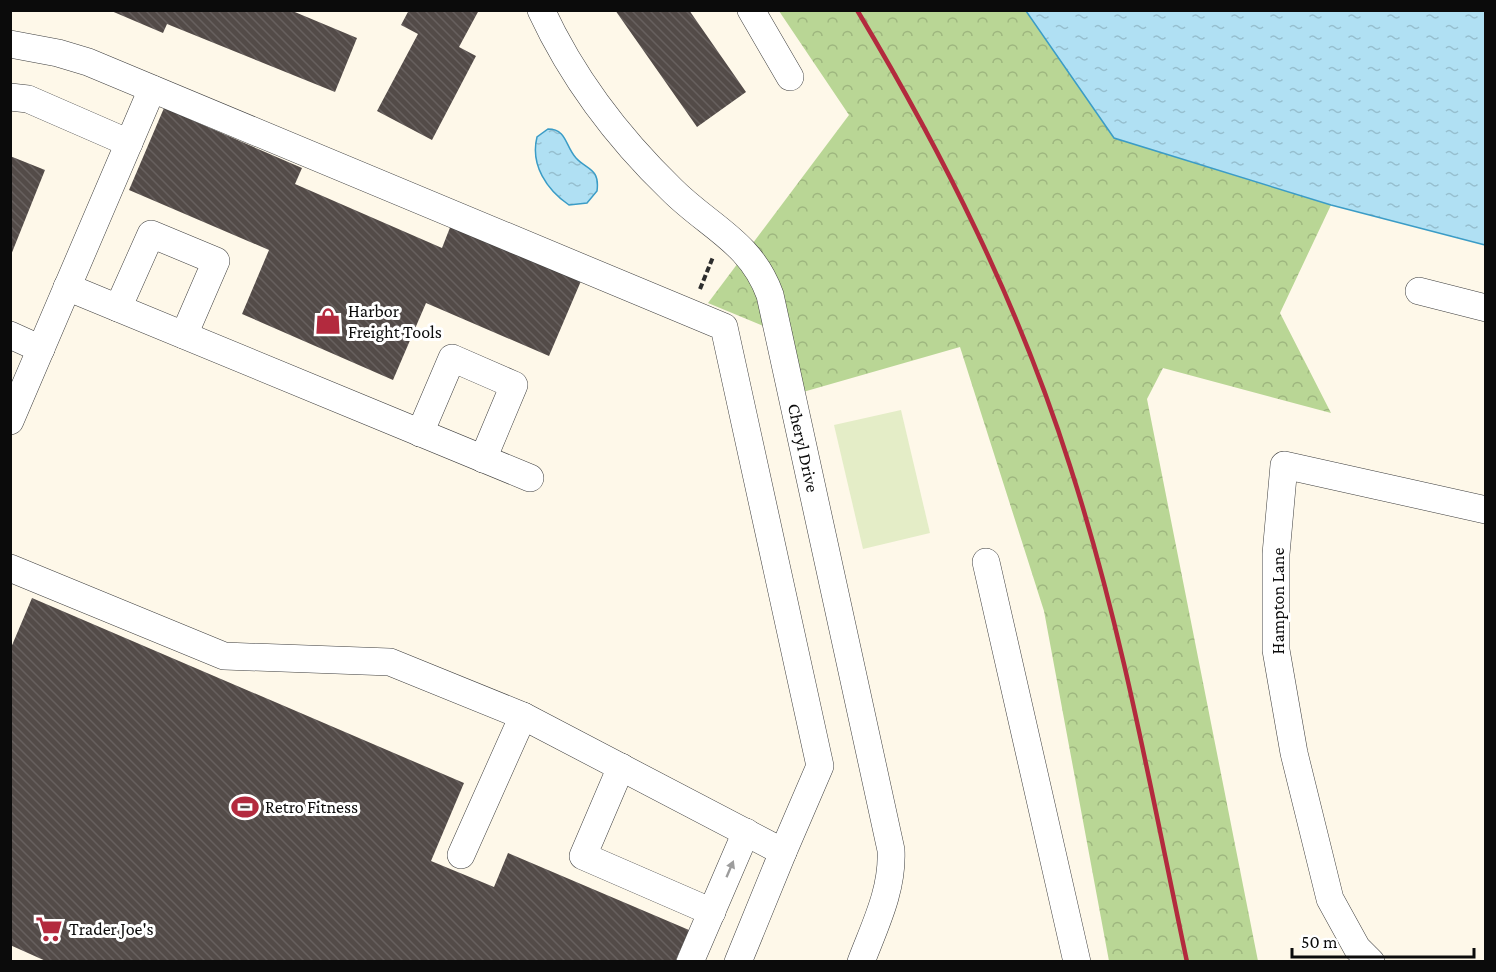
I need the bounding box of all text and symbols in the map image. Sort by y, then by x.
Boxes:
place label: Harbor Freight Tools [348,301,442,342]
shop icon: Harbor Freight Tools [313,306,343,336]
street label: Cheryl Drive [784,402,823,494]
street label: Hampton Lane [1268,548,1288,654]
sports icon: Retro Fitness [230,792,260,822]
place label: Retro Fitness [265,797,358,817]
one-way arrow [725,860,735,878]
supermarket icon: Trader Joe's [34,914,64,944]
place label: Trader Joe's [69,919,154,939]
scale bar [1292,921,1474,959]
text: 50 m [1301,932,1338,952]

